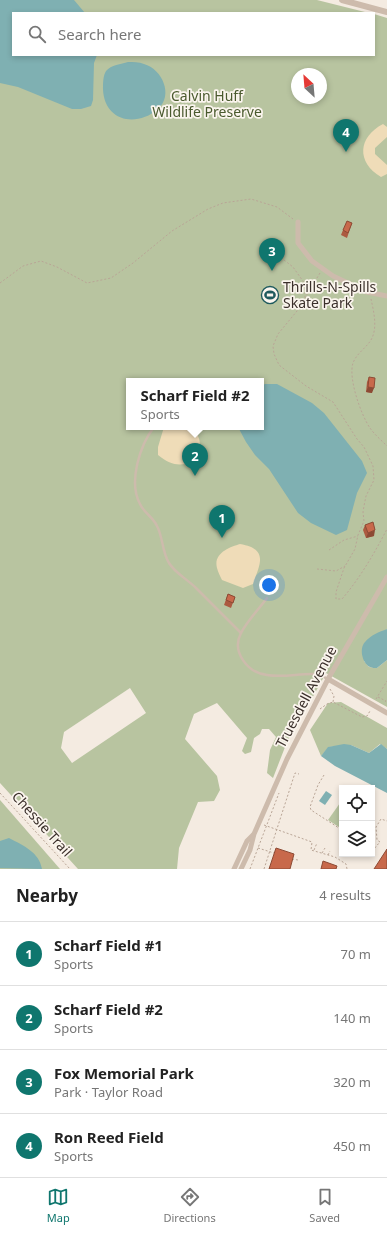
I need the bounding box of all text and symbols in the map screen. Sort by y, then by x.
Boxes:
search box [12,12,375,56]
icon: search [26,23,48,45]
text: Search here [58,24,141,44]
north arrow [291,68,327,104]
park label: Calvin Huff Wildlife Preserve [152,86,262,121]
pin: 4 [333,119,359,152]
pin: 3 [259,238,285,271]
place label: Thrills-N-Spills Skate Park [283,277,377,312]
sports icon: Thrills-N-Spills Skate Park [260,285,280,305]
popup [126,378,264,430]
text: Scharf Field #2 [141,385,249,405]
text: Sports [141,405,180,423]
pin: 2 [182,443,208,476]
pin: 1 [209,505,235,538]
your location [259,575,279,595]
street label: Truesdell Avenue [271,642,340,751]
map controls [339,785,375,857]
button: locate [339,785,375,821]
street label: Chessie Trail [8,787,77,860]
button: layers [339,821,375,857]
text: Nearby [16,884,78,907]
text: 4 results [319,886,371,904]
text: Scharf Field #1 [54,935,163,955]
text: 1 [25,945,33,963]
text: 70 m [341,945,371,963]
text: Sports [54,955,93,973]
text: Scharf Field #2 [54,999,163,1019]
text: 2 [25,1009,33,1027]
text: 140 m [333,1009,371,1027]
text: Sports [54,1019,93,1037]
text: Fox Memorial Park [54,1063,194,1083]
text: 3 [25,1073,33,1091]
text: 320 m [333,1073,371,1091]
text: Park · Taylor Road [54,1083,163,1101]
text: Ron Reed Field [54,1127,164,1147]
text: 4 [25,1137,33,1155]
text: 450 m [333,1137,371,1155]
text: Sports [54,1147,93,1165]
tab: Map [47,1186,70,1225]
tab: Directions [163,1186,216,1225]
tab: Saved [309,1186,340,1225]

